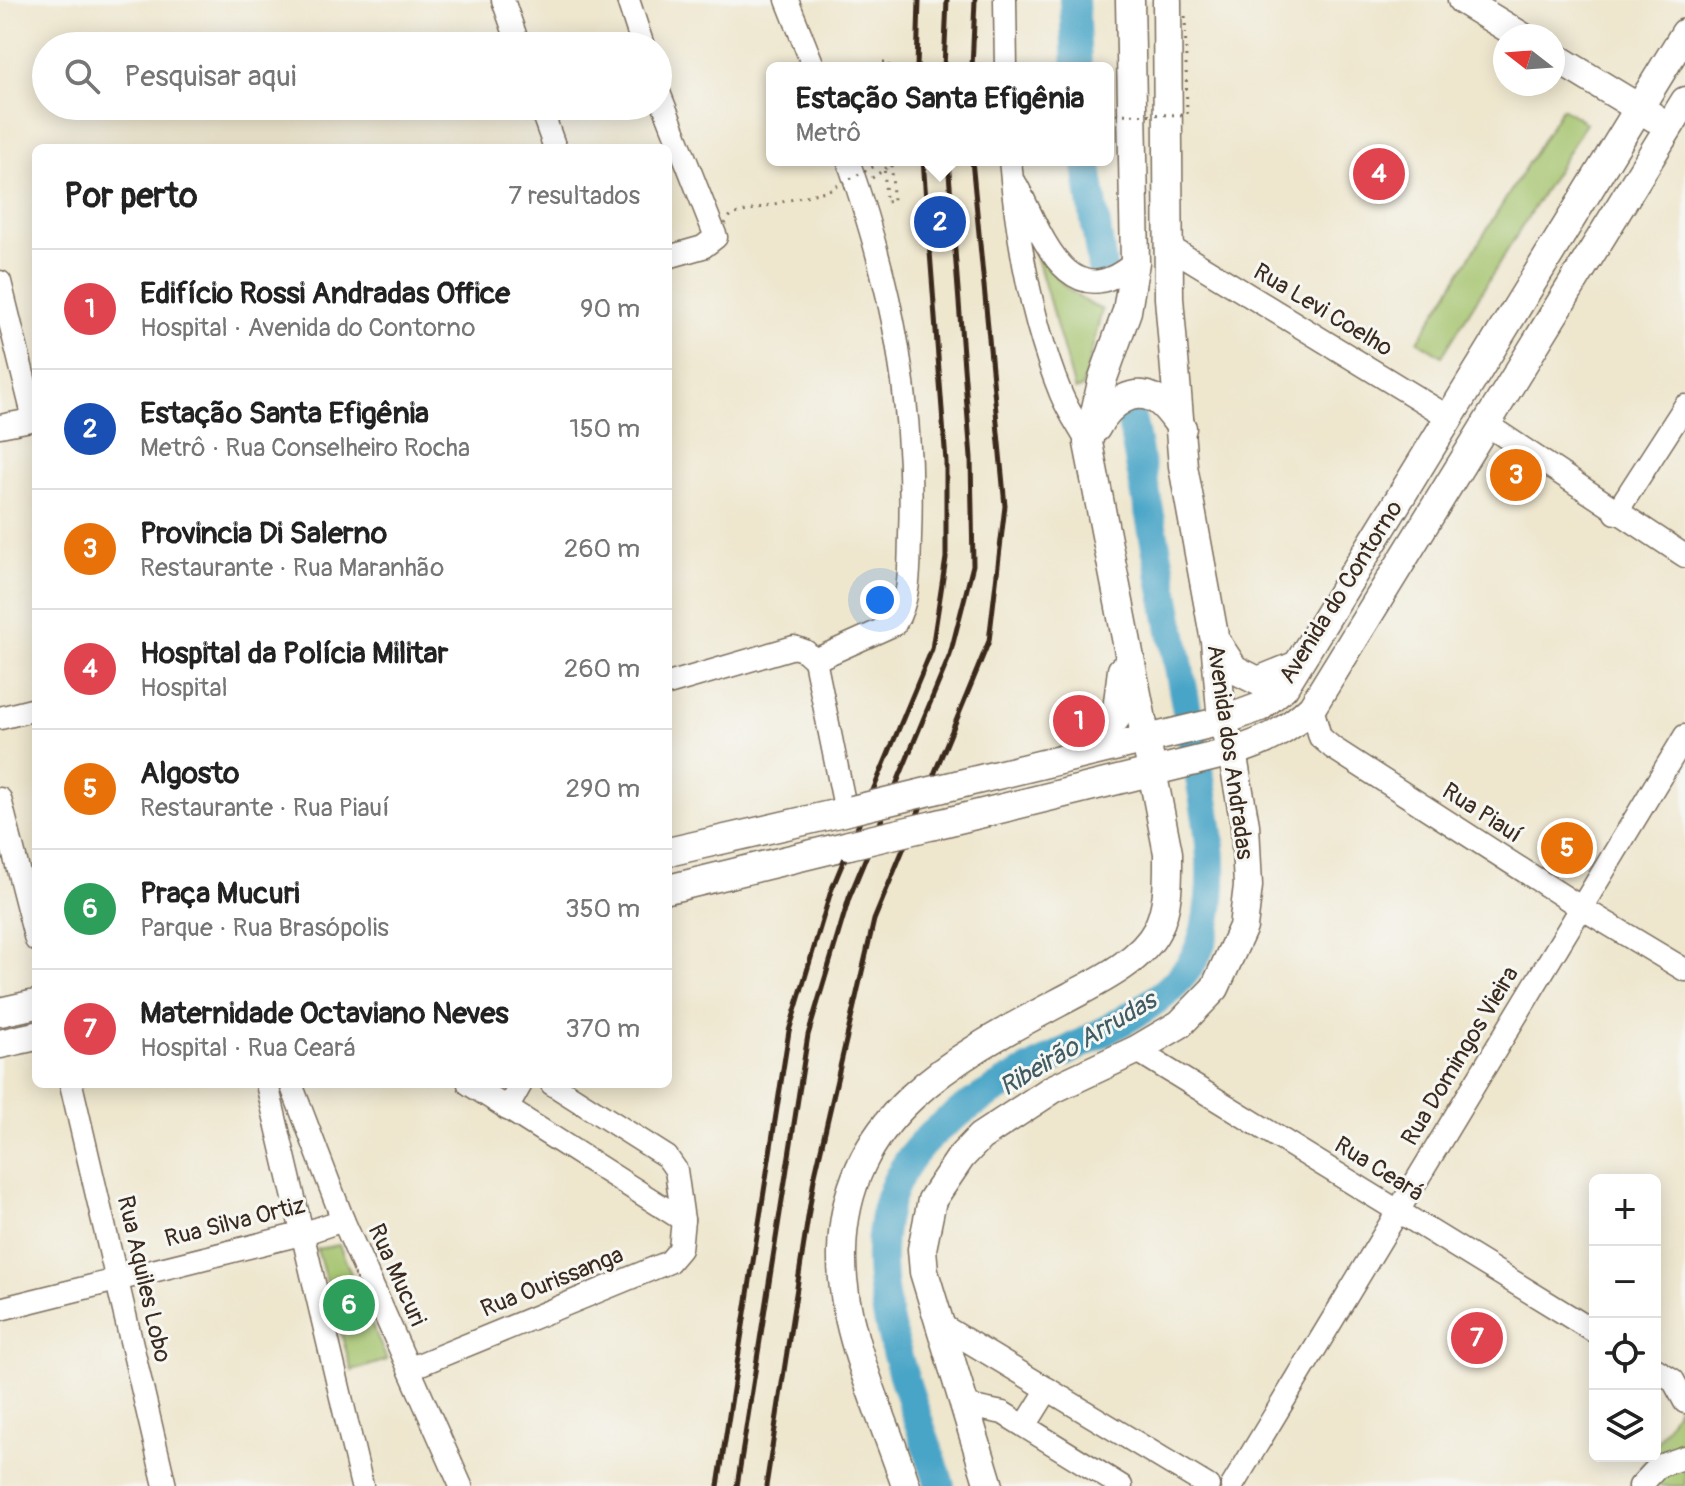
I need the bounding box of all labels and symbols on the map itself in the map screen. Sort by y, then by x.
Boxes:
north arrow [1493,24,1565,96]
pin: 4 [1353,144,1405,204]
pin: 2 [914,192,966,252]
street label: Rua Levi Coelho [1248,257,1398,363]
pin: 3 [1490,445,1542,505]
street label: Avenida do Contorno [1273,495,1409,689]
your location [860,580,900,620]
street label: Avenida dos Andradas [1201,643,1259,862]
pin: 1 [1053,691,1105,751]
street label: Rua Piauí [1437,777,1527,849]
pin: 5 [1541,818,1593,878]
street label: Rua Domingos Vieira [1395,961,1525,1151]
water label: Ribeirão Arrudas [994,983,1165,1103]
street label: Rua Ceará [1329,1130,1429,1208]
street label: Rua Silva Ortiz [162,1191,308,1253]
street label: Rua Aquiles Lobo [111,1193,177,1365]
street label: Rua Mucuri [362,1219,432,1331]
street label: Rua Ourissanga [476,1240,628,1324]
pin: 6 [323,1275,375,1335]
pin: 7 [1451,1308,1503,1368]

